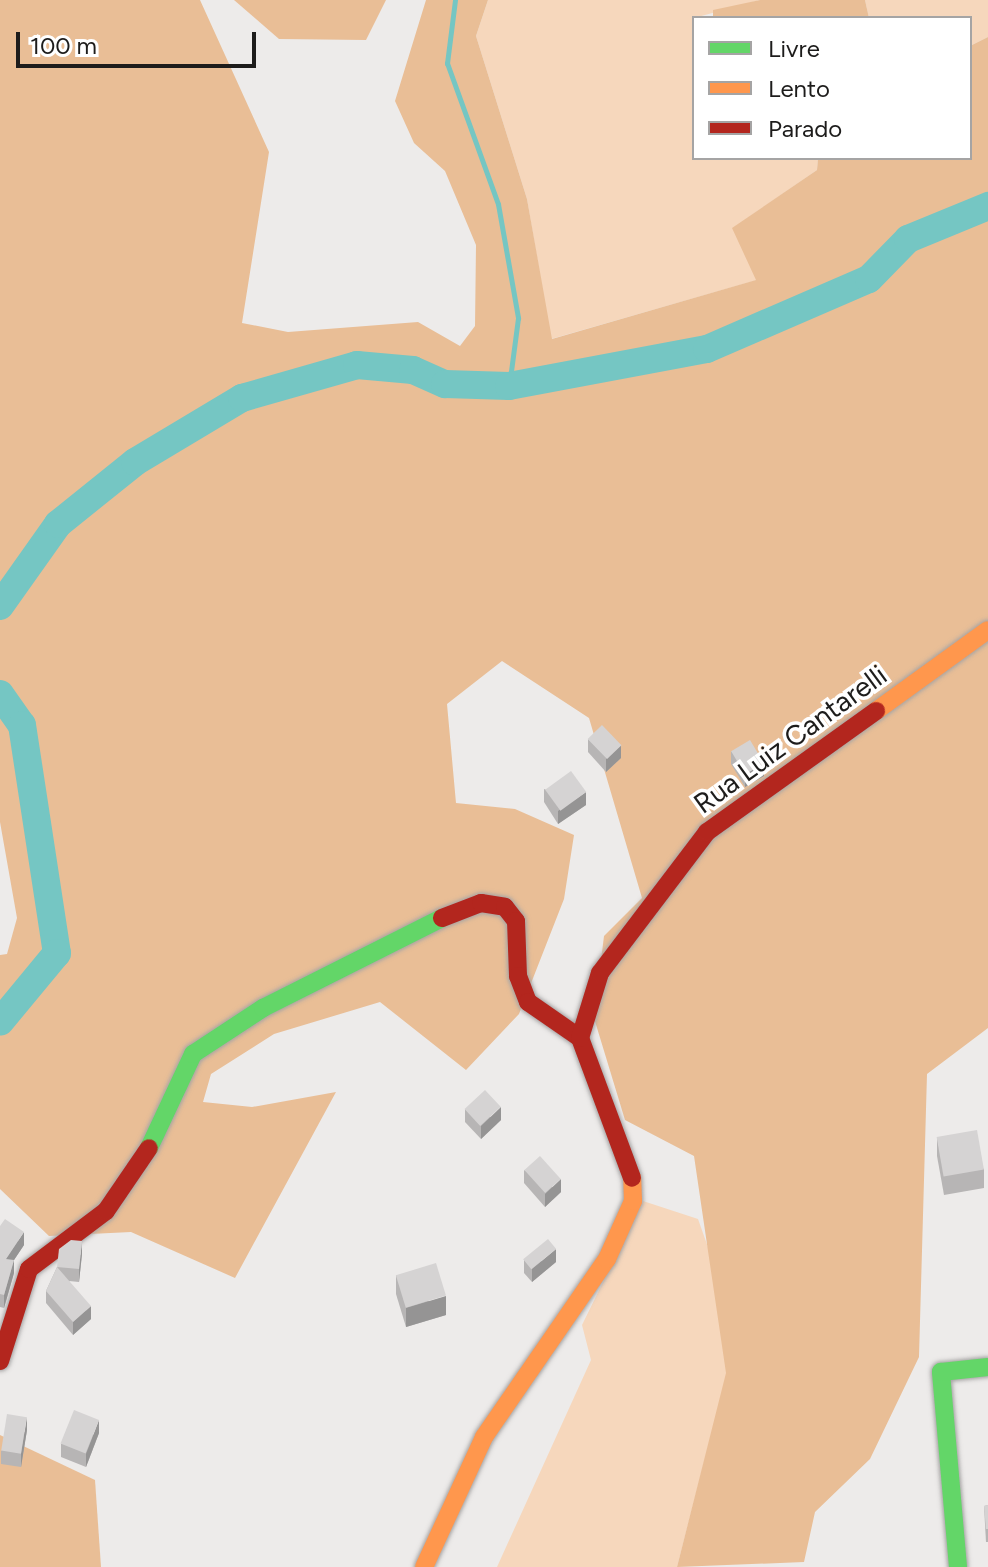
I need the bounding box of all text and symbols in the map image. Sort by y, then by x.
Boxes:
scale bar [20,16,260,66]
legend [692,16,972,160]
text: 100 m [30,31,97,60]
text: Livre [768,34,820,63]
text: Lento [768,74,830,103]
text: Parado [768,114,842,143]
street label: Rua Luiz Cantarelli [687,658,893,820]

